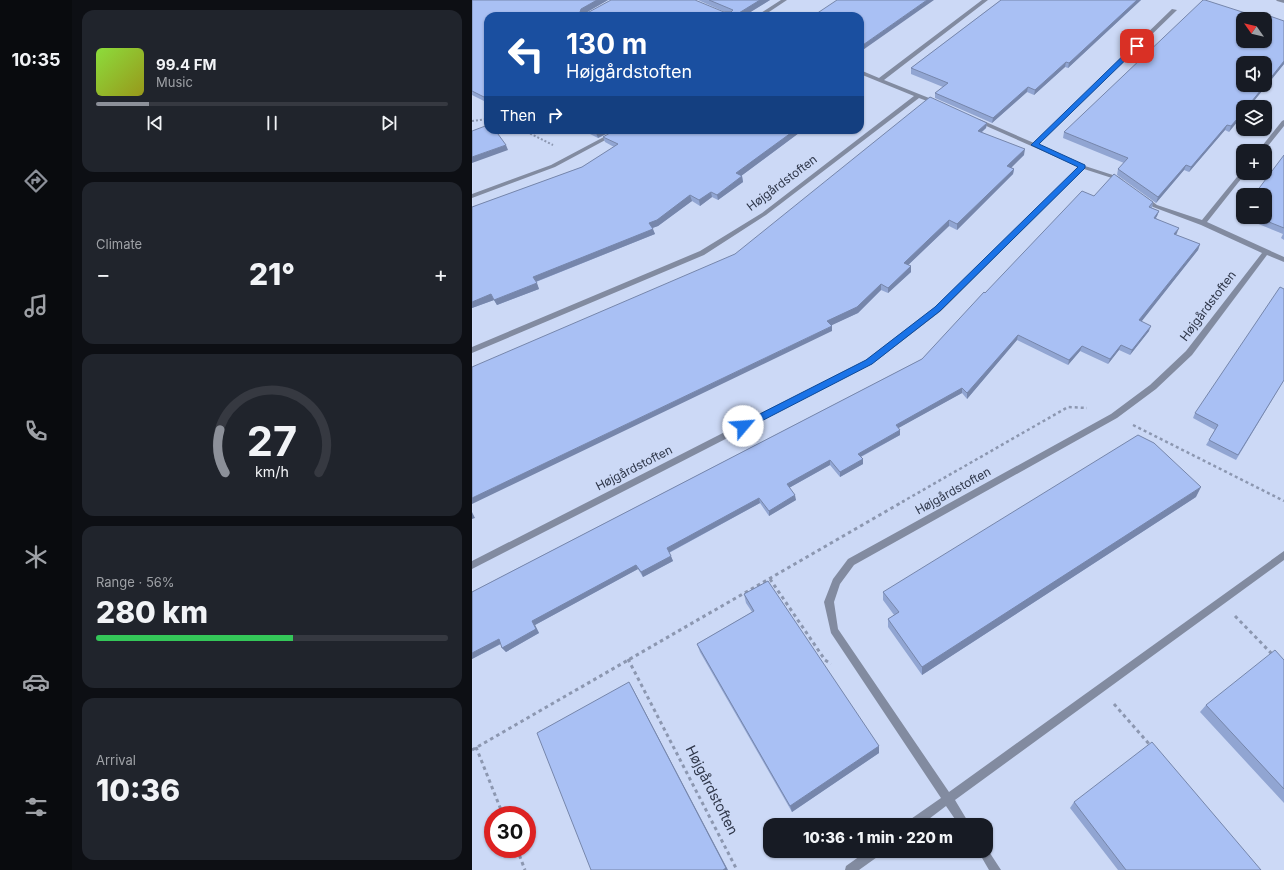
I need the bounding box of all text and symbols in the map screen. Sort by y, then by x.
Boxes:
north arrow [1236,12,1272,48]
map controls [1236,12,1272,224]
text: 130 m [566,27,647,61]
icon: left [500,28,552,80]
pin [1120,29,1154,63]
icon: arrive [1126,35,1148,57]
text: 10:35 [11,49,61,70]
text: 99.4 FM [156,55,217,74]
button: sound [1236,56,1272,92]
text: Højgårdstoften [566,61,692,82]
text: Music [156,74,193,90]
button: layers [1236,100,1272,136]
icon: right [544,104,566,126]
text: Then [500,106,536,125]
icon: previous [144,112,166,134]
icon: pause [261,112,283,134]
icon: next [378,112,400,134]
button: + [1236,144,1272,180]
street label: Højgårdstoften [744,151,820,214]
icon: directions [22,167,50,195]
button: − [1236,188,1272,224]
text: Climate [96,236,142,252]
text: 21° [249,256,295,292]
text: − [96,261,111,287]
text: + [433,261,448,287]
street label: Højgårdstoften [1176,268,1239,344]
icon: music [22,292,50,320]
position arrow [722,405,764,447]
text: 27 [247,416,297,466]
icon: phone [22,417,50,445]
street label: Højgårdstoften [593,442,675,493]
text: km/h [255,463,289,480]
street label: Højgårdstoften [912,464,993,517]
icon: climate [22,543,50,571]
text: Range · 56% [96,574,175,590]
text: 280 km [96,594,208,630]
icon: car [22,668,50,696]
street label: Højgårdstoften [683,742,742,837]
text: Arrival [96,752,136,768]
text: 10:36 [96,772,180,808]
icon: filters [22,793,50,821]
speed limit sign: 30 [484,806,536,858]
text: 10:36 · 1 min · 220 m [803,828,953,847]

